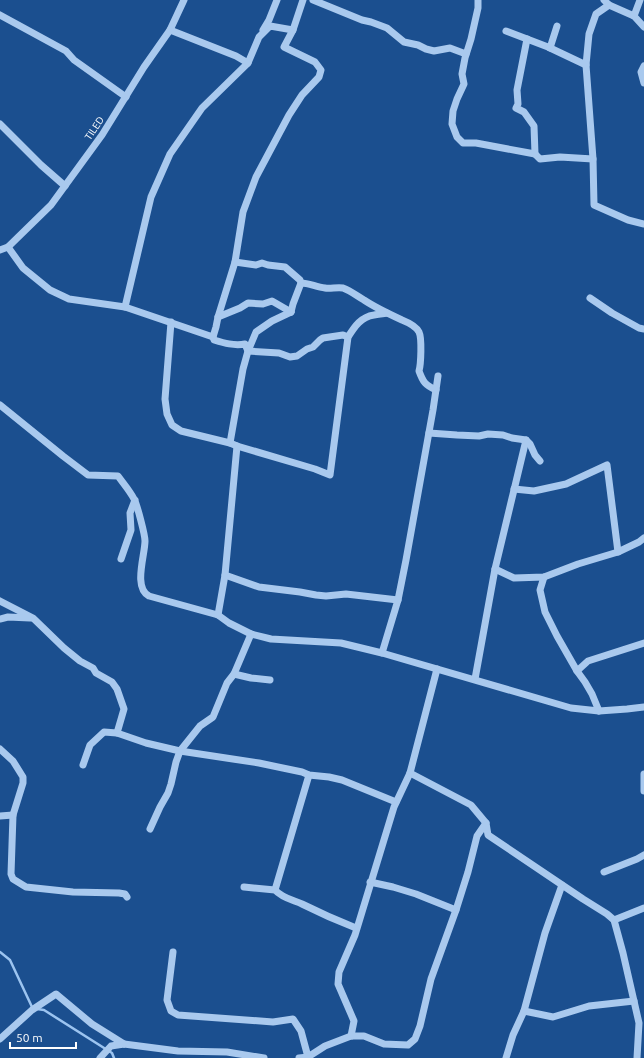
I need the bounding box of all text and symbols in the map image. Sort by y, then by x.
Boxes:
street label: TILED [83,114,106,142]
scale bar [10,1024,76,1050]
text: 50 m [16,1031,43,1044]

